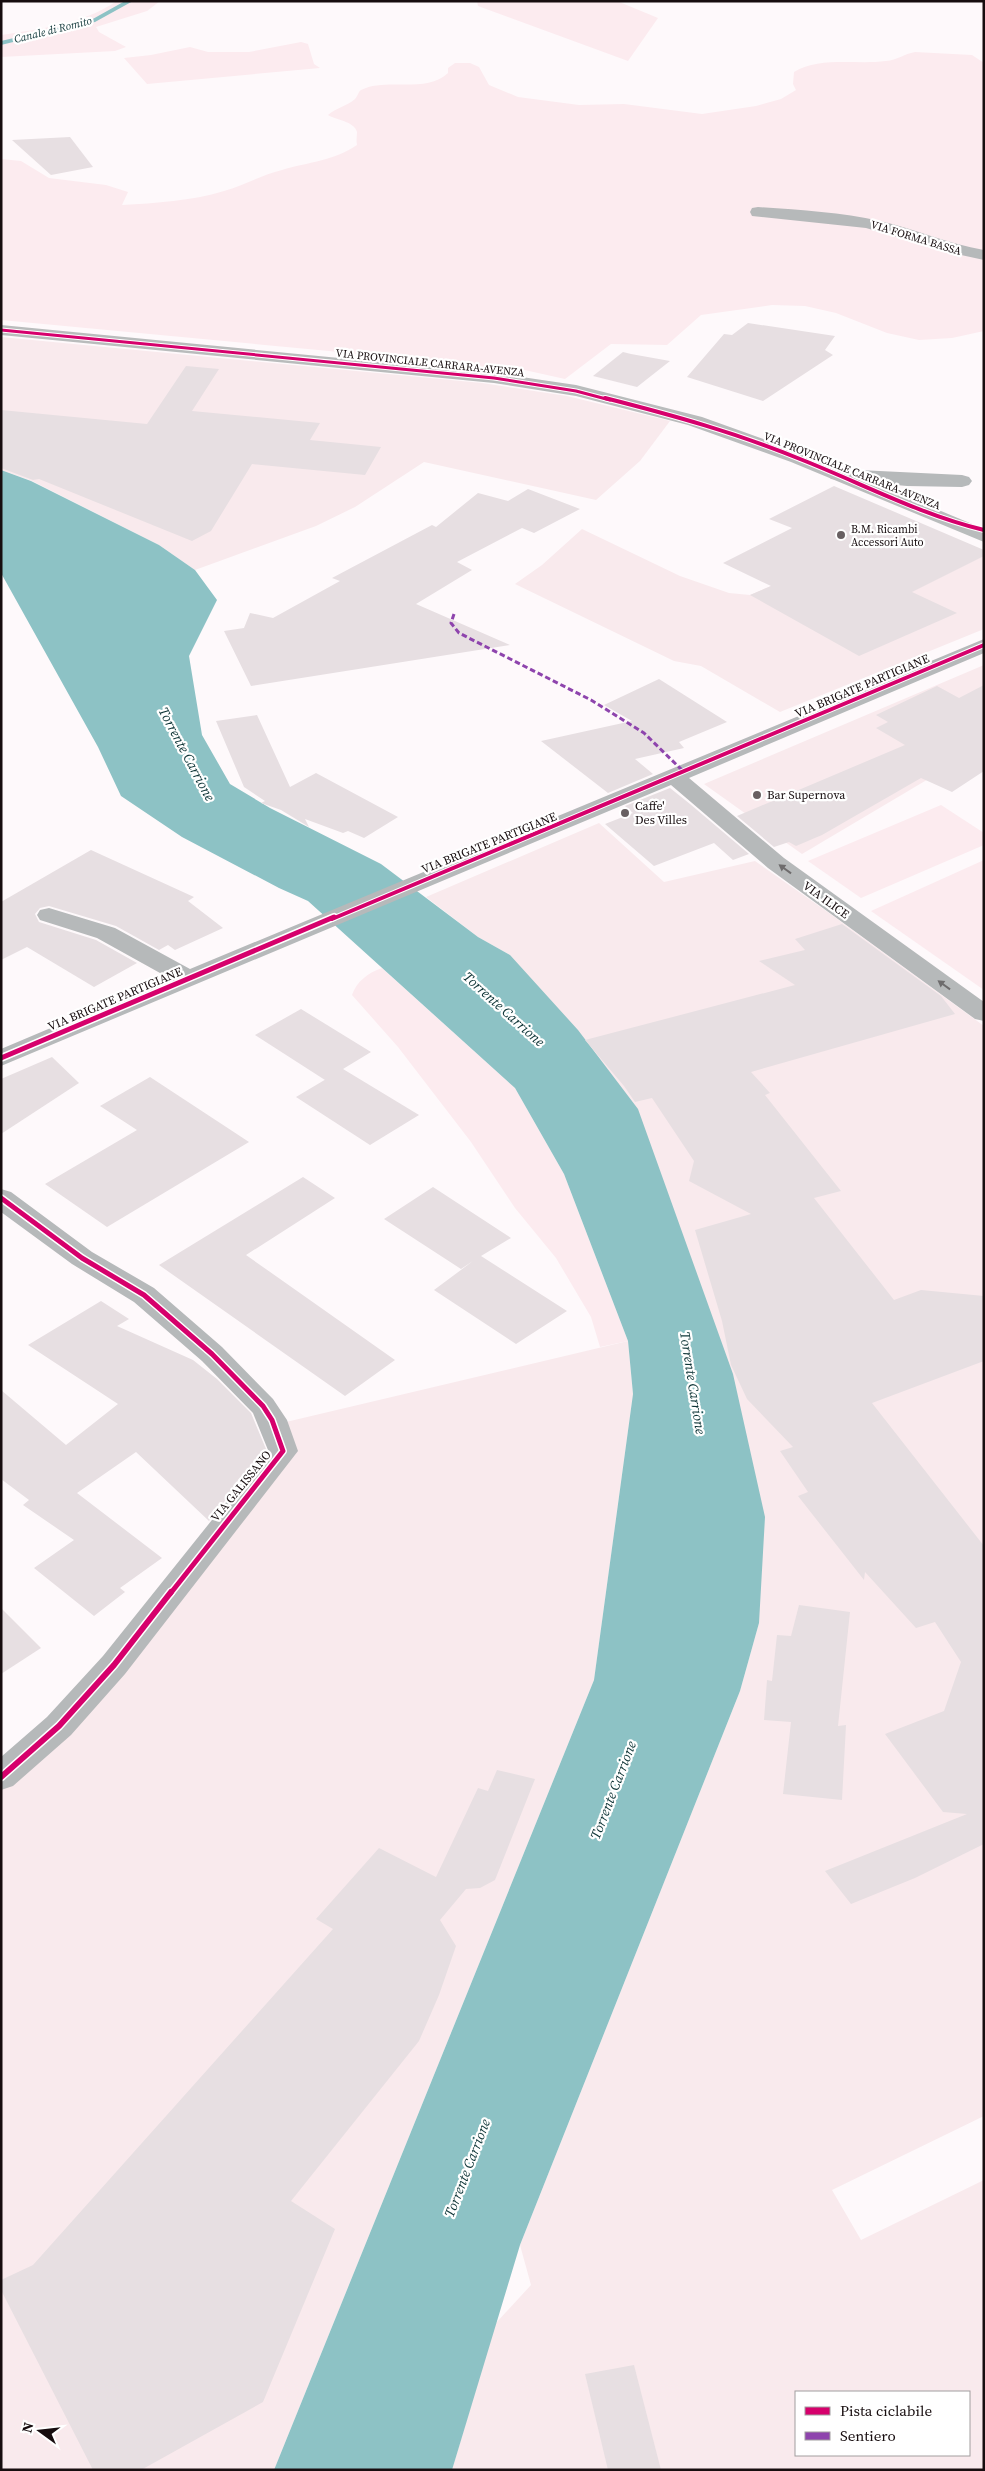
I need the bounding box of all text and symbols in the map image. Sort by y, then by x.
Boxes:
water label: Canale di Romito [13,13,94,47]
street label: VIA FORMA BASSA [869,217,964,259]
street label: VIA PROVINCIALE CARRARA-AVENZA [335,346,526,380]
street label: VIA PROVINCIALE CARRARA-AVENZA [761,429,943,514]
place label: B.M. Ricambi Accessori Auto [851,522,924,550]
marker: B.M. Ricambi Accessori Auto [835,529,847,541]
street label: VIA BRIGATE PARTIGIANE [792,650,932,722]
water label: Torrente Carrione [154,704,220,805]
place label: Bar Supernova [767,787,846,803]
marker: Bar Supernova [751,789,763,801]
place label: Caffe' Des Villes [635,798,687,828]
marker: Caffe' Des Villes [619,807,631,819]
street label: VIA BRIGATE PARTIGIANE [419,809,559,877]
one-way arrow [778,864,791,874]
street label: VIA ILICE [800,878,852,922]
street label: VIA BRIGATE PARTIGIANE [45,963,185,1035]
water label: Torrente Carrione [459,967,549,1051]
one-way arrow [937,980,951,990]
water label: Torrente Carrione [675,1330,711,1436]
street label: VIA GALISSANO [207,1447,275,1525]
water label: Torrente Carrione [585,1738,641,1842]
water label: Torrente Carrione [439,2116,495,2220]
legend [795,2391,970,2456]
text: Pista ciclabile [840,2400,932,2421]
north arrow [15,2406,65,2456]
text: N [16,2420,38,2435]
text: Sentiero [840,2425,896,2446]

